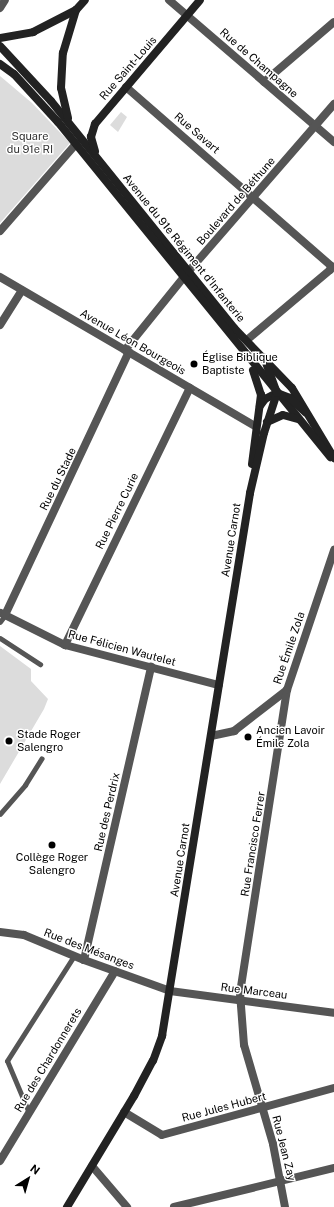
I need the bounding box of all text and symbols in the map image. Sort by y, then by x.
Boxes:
street label: Rue de Champagne [217,25,301,101]
street label: Rue Saint-Louis [97,33,159,103]
street label: Rue Savart [172,110,222,156]
park label: Square du 91e RI [7,130,53,156]
street label: Boulevard de Béthune [194,154,278,248]
street label: Avenue du 91e Régiment d'Infanterie [120,171,248,325]
street label: Avenue Léon Bourgeois [78,306,188,378]
place label: Église Biblique Baptiste [202,351,278,377]
marker: Église Biblique Baptiste [189,359,199,369]
street label: Rue du Stade [37,445,79,513]
street label: Rue Pierre Curie [93,471,141,551]
street label: Avenue Carnot [219,502,243,578]
street label: Rue Émile Zola [270,610,308,686]
street label: Rue Félicien Wautelet [67,627,177,669]
place label: Ancien Lavoir Émile Zola [256,724,325,750]
place label: Stade Roger Salengro [17,728,81,754]
marker: Ancien Lavoir Émile Zola [243,732,253,742]
marker: Stade Roger Salengro [4,736,14,746]
street label: Rue des Perdrix [91,771,123,853]
street label: Rue Francisco Ferrer [238,790,268,898]
street label: Avenue Carnot [168,822,192,898]
marker: Collège Roger Salengro [47,840,57,850]
place label: Collège Roger Salengro [16,851,88,877]
street label: Rue des Mésanges [42,926,136,972]
street label: Rue Marceau [220,980,288,1002]
street label: Rue des Chardonnerets [12,1005,84,1115]
street label: Rue Jules Hubert [180,1089,268,1125]
street label: Rue Jean Zay [269,1114,299,1182]
north arrow [8,1159,48,1199]
text: N [28,1162,42,1177]

